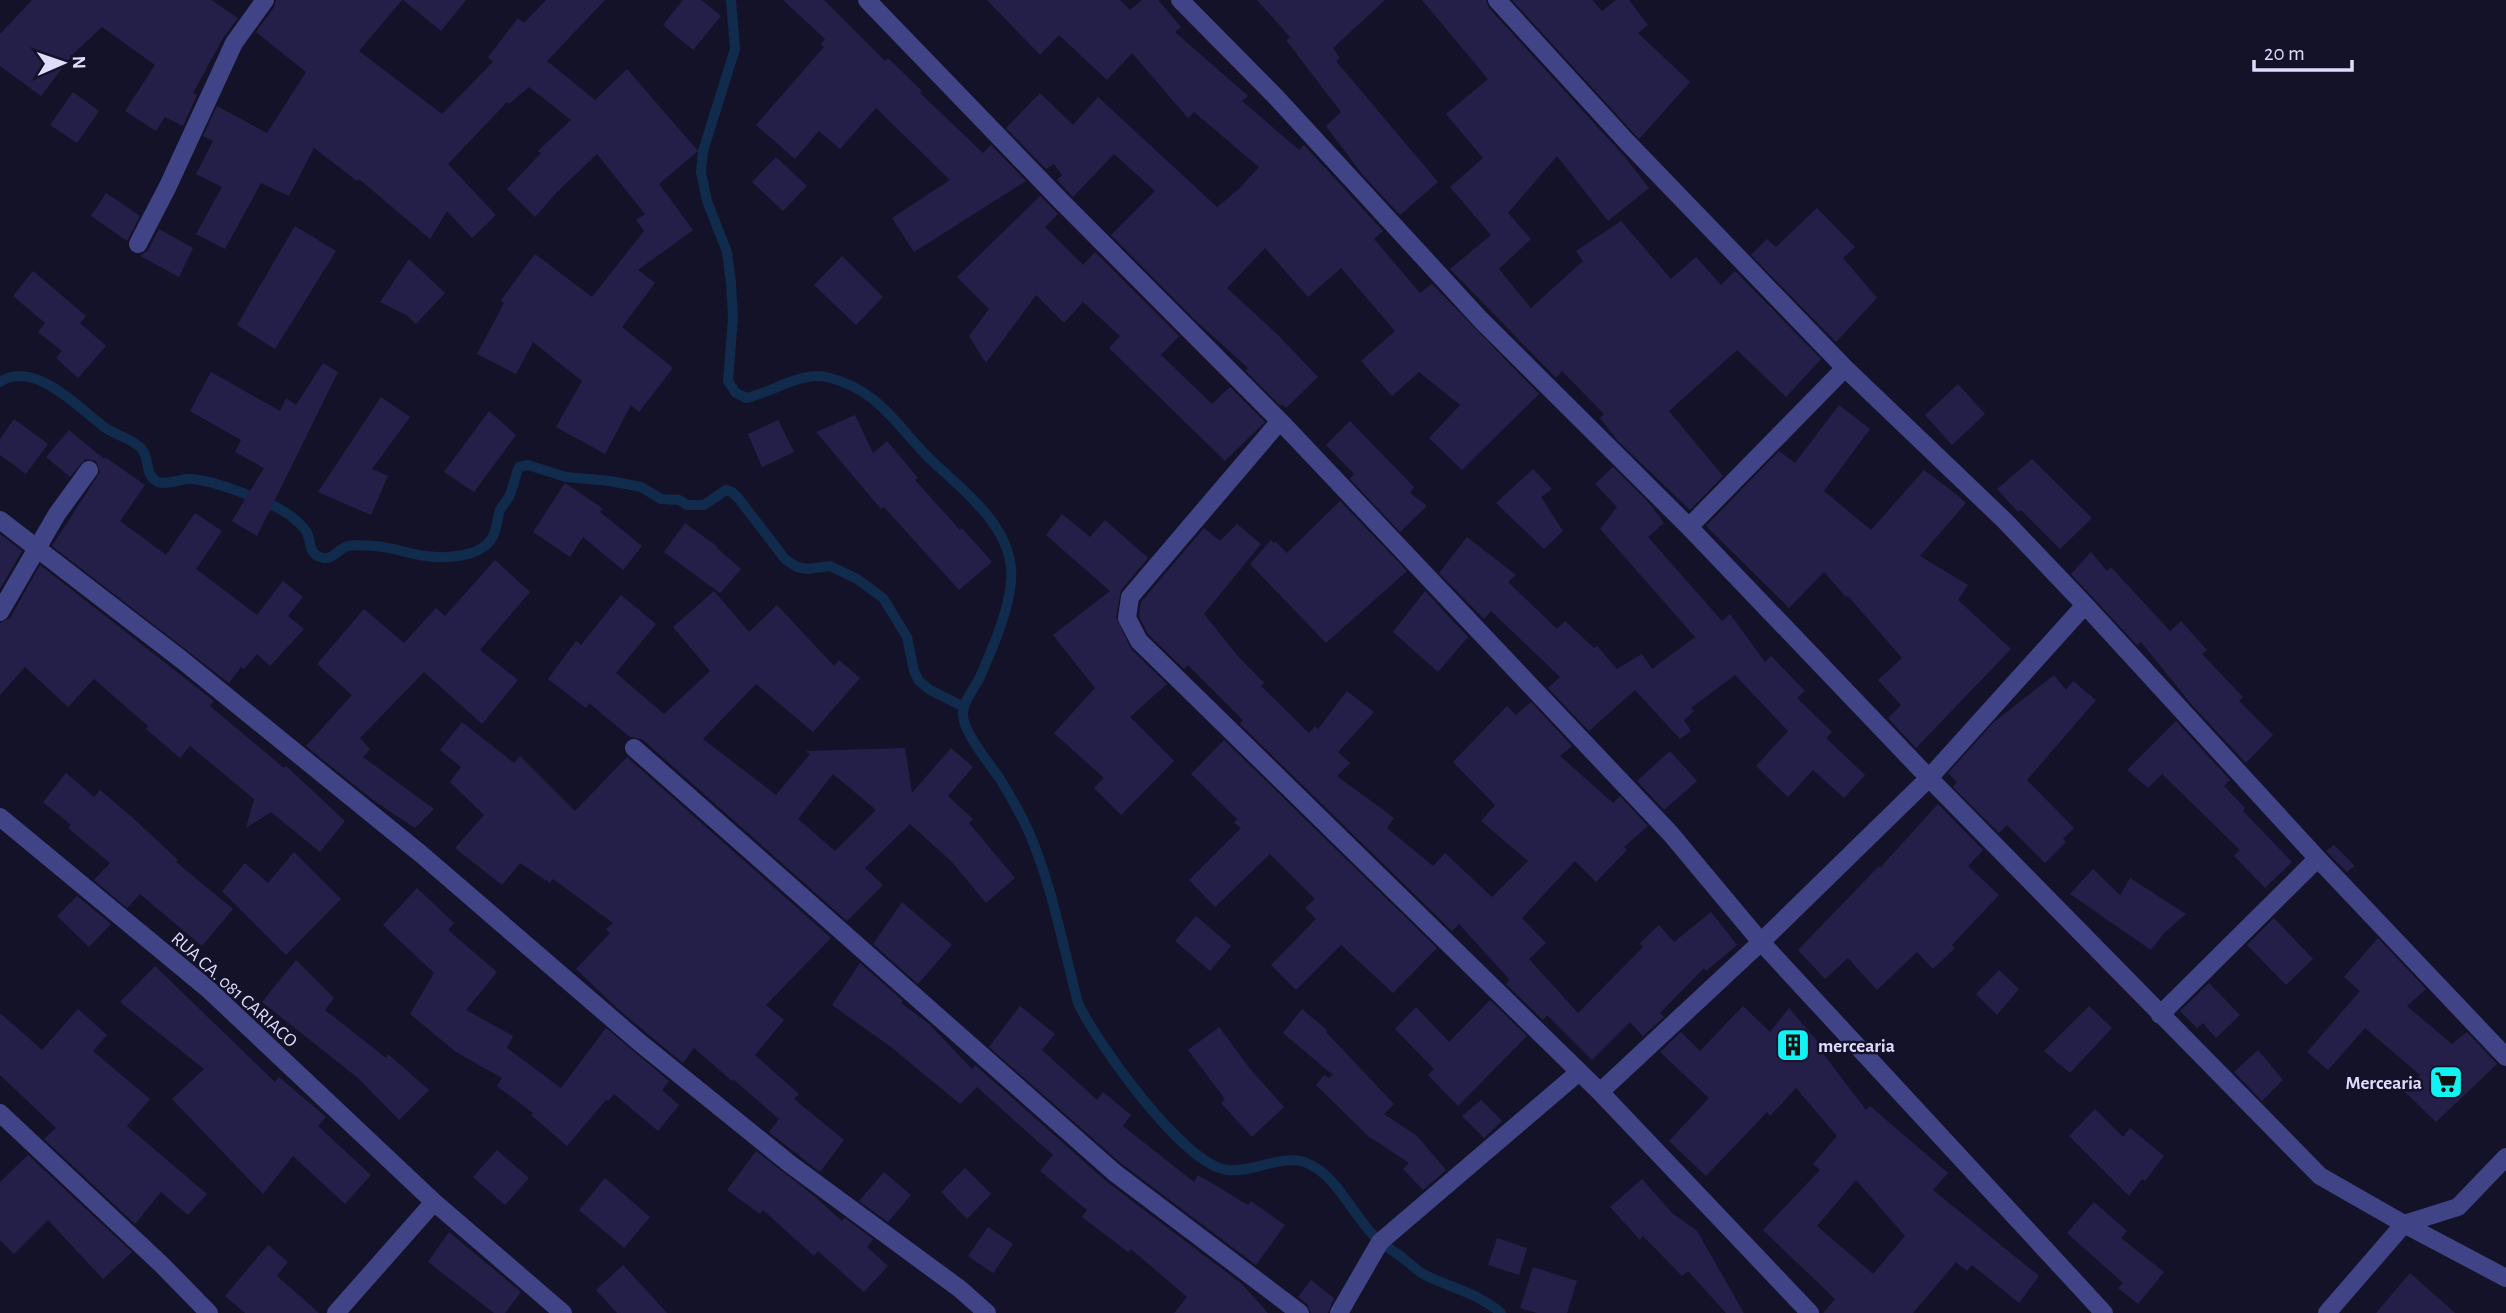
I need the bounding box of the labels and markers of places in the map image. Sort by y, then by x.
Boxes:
building icon: mercearia [1774,1026,1812,1064]
place label: mercearia [1818,1037,1895,1056]
supermarket icon: Mercearia [2427,1063,2465,1101]
place label: Mercearia [2346,1074,2422,1093]

